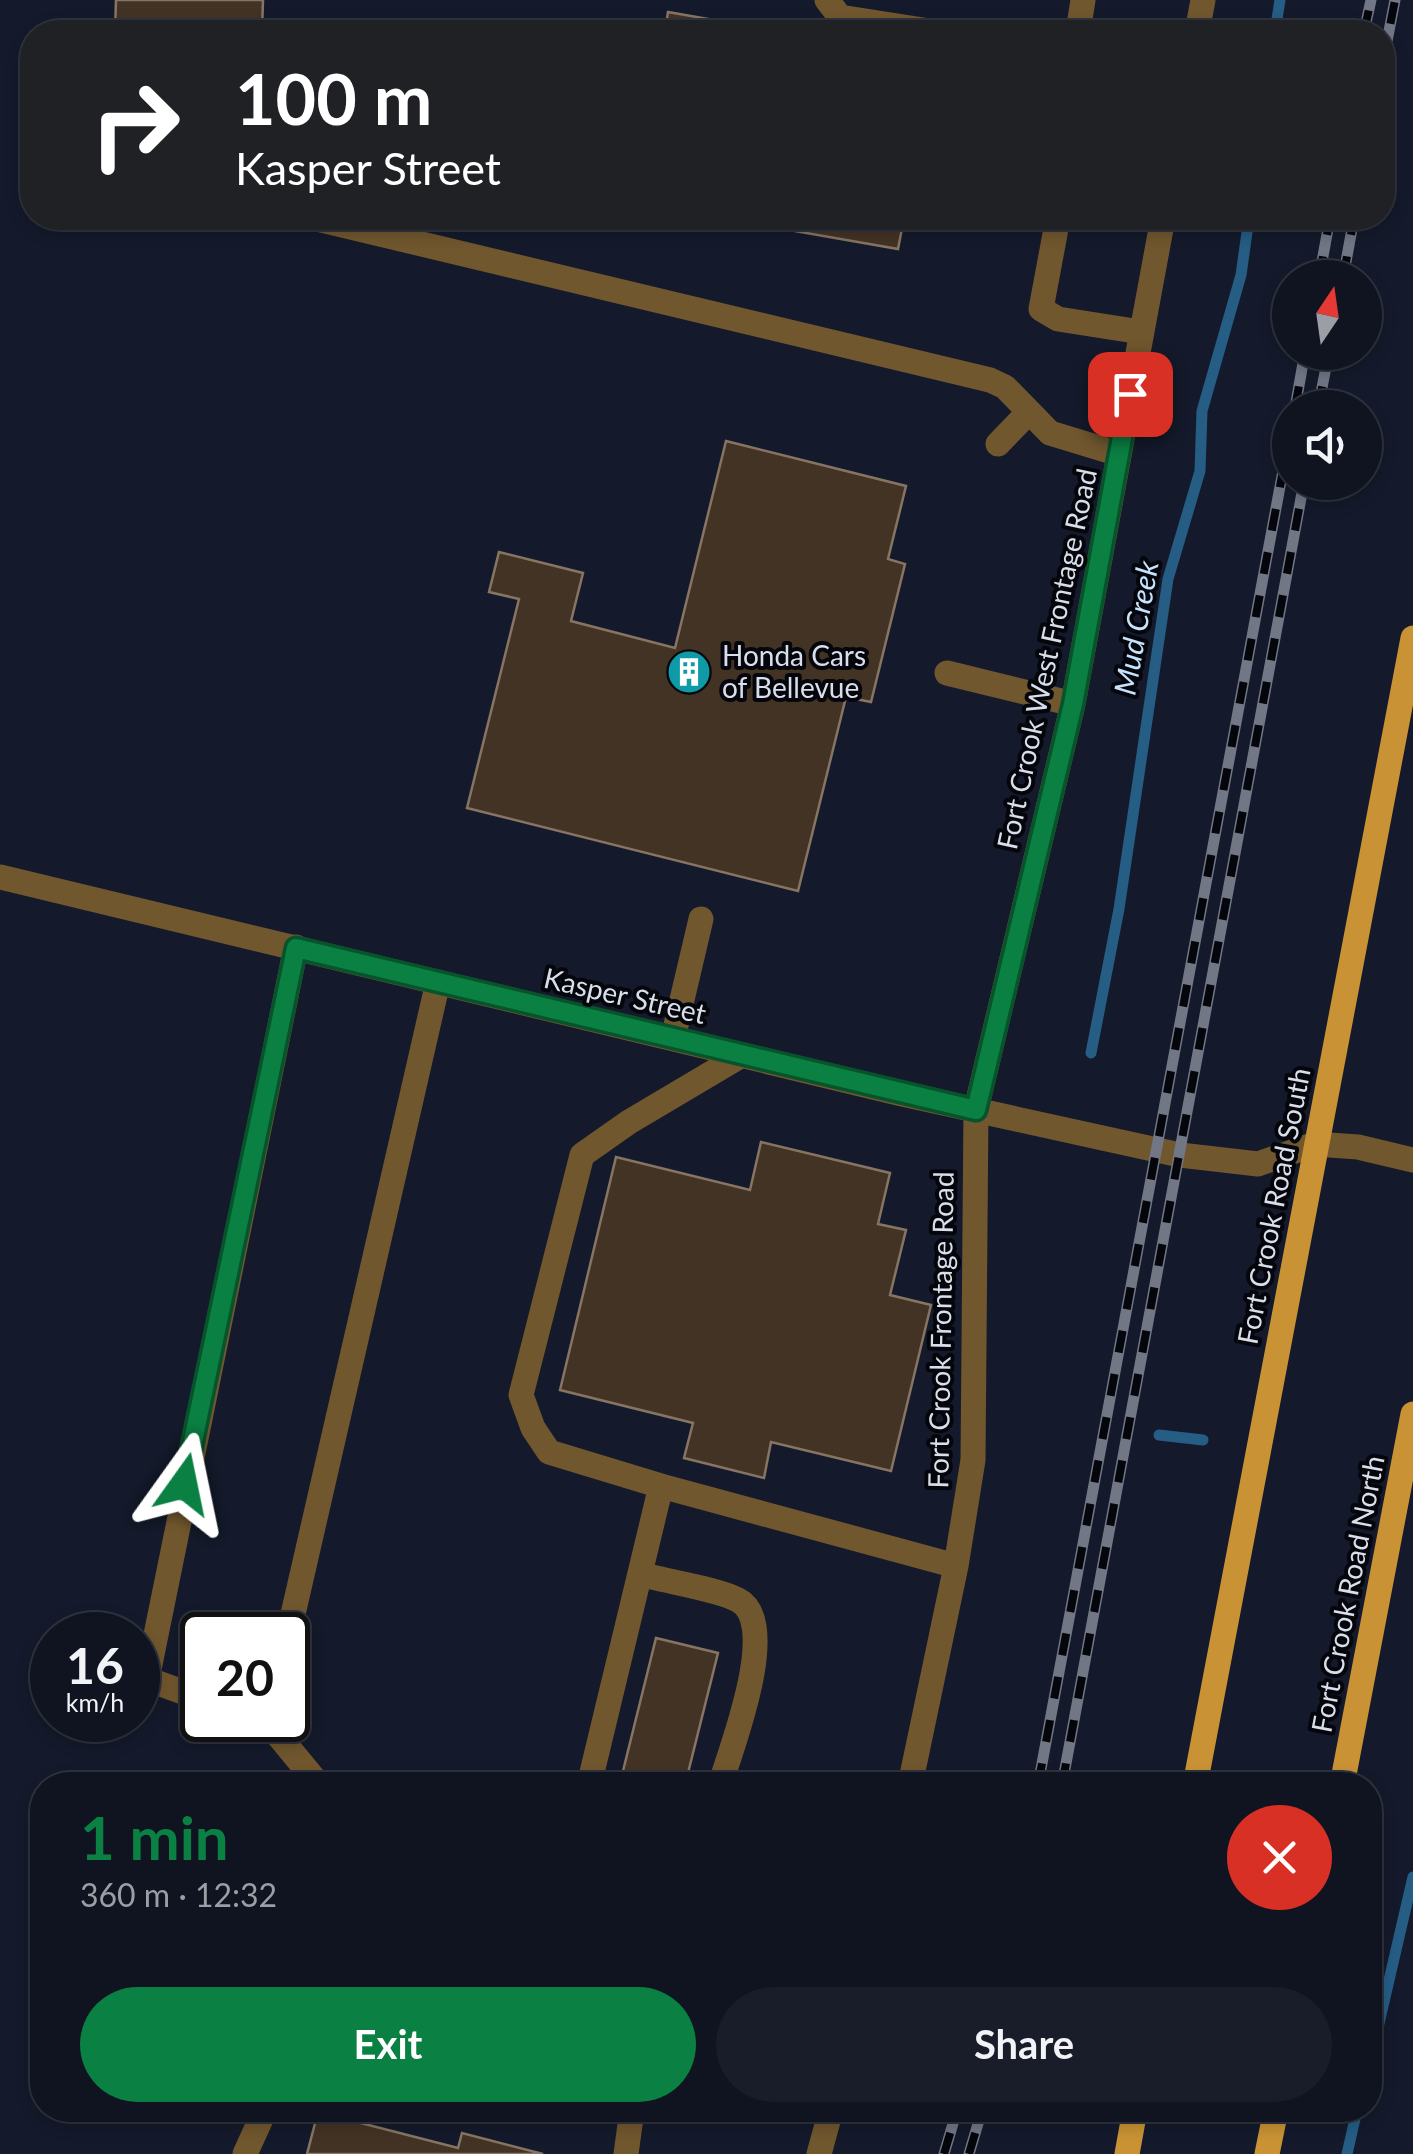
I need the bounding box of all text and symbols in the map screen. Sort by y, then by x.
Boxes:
text: 100 m [235,56,432,140]
icon: right [70,60,200,190]
text: Kasper Street [235,141,501,195]
north arrow [1272,260,1382,370]
map controls [1272,260,1382,500]
pin [1088,352,1173,437]
icon: arrive [1103,367,1158,422]
button: sound [1272,390,1382,500]
street label: Fort Crook West Frontage Road [989,465,1103,852]
water label: Mud Creek [1106,557,1165,698]
place label: Honda Cars of Bellevue [722,638,866,704]
building icon: Honda Cars of Bellevue [666,649,712,695]
street label: Kasper Street [541,960,710,1030]
street label: Fort Crook Road South [1230,1065,1316,1347]
street label: Fort Crook Frontage Road [920,1171,960,1489]
position arrow [132,1432,236,1536]
street label: Fort Crook Road North [1304,1453,1391,1735]
speed limit sign: 20 [180,1612,310,1742]
text: 16 [66,1635,124,1695]
text: km/h [66,1687,124,1717]
text: 1 min [80,1801,229,1873]
button: close [1227,1805,1332,1910]
text: 360 m · 12:32 [80,1875,277,1914]
button: Exit [80,1987,696,2102]
button: Share [716,1987,1332,2102]

